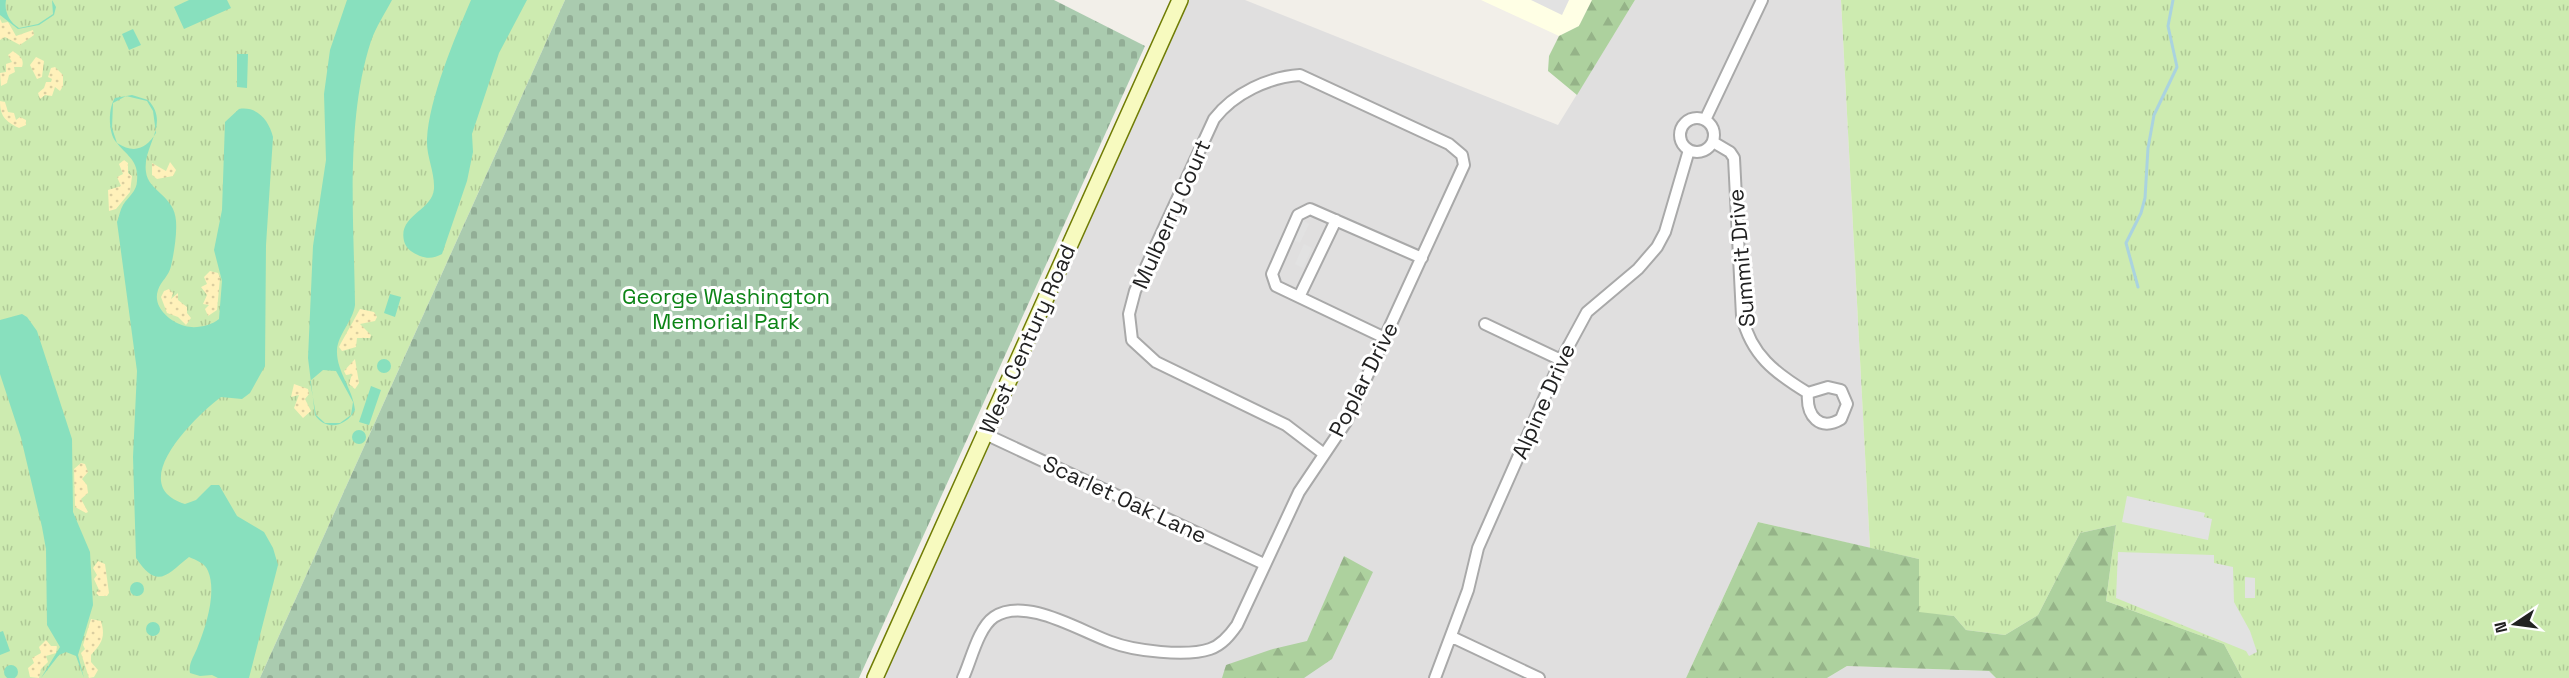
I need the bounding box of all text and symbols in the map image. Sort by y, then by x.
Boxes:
street label: Mulberry Court [1126,135,1216,293]
street label: Summit Drive [1721,188,1761,328]
street label: West Century Road [973,240,1081,438]
park label: George Washington Memorial Park [622,282,830,335]
street label: Poplar Drive [1322,317,1404,441]
street label: Alpine Drive [1505,339,1581,463]
street label: Scarlet Oak Lane [1039,449,1211,549]
north arrow [2485,594,2545,654]
text: N [2489,620,2512,635]

